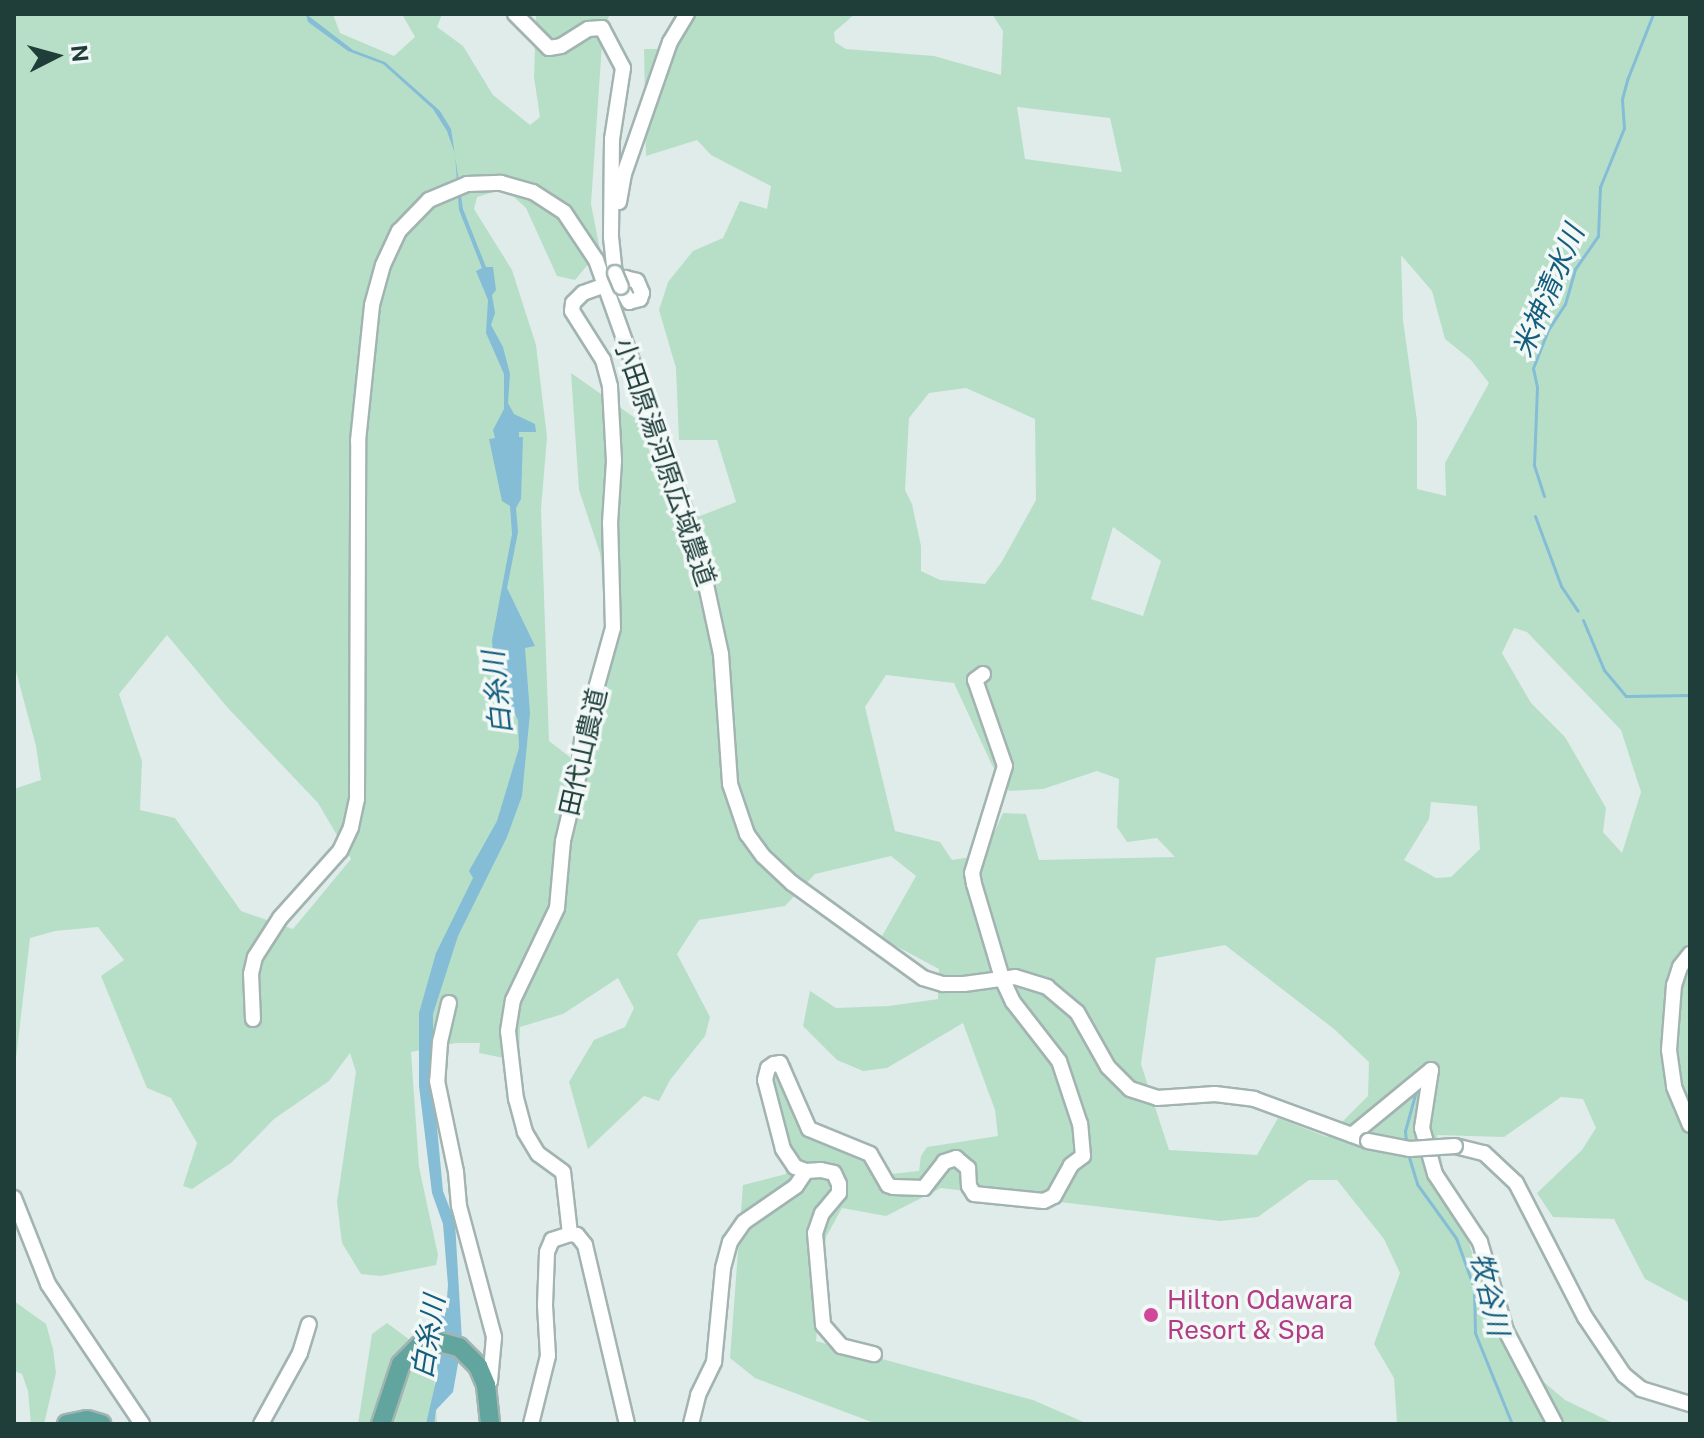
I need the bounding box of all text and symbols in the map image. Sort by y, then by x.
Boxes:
north arrow [16,16,96,96]
text: N [66,44,94,63]
water label: 米神清水川 [1505,220,1591,362]
street label: 小田原湯河原広域農道 [608,334,722,590]
water label: 白糸川 [476,649,518,737]
street label: 田代山農道 [553,685,613,819]
water label: 牧谷川 [1464,1249,1516,1339]
place label: Hilton Odawara Resort & Spa [1167,1284,1353,1346]
water label: 白糸川 [405,1293,451,1381]
marker: Hilton Odawara Resort & Spa [1142,1306,1160,1324]

